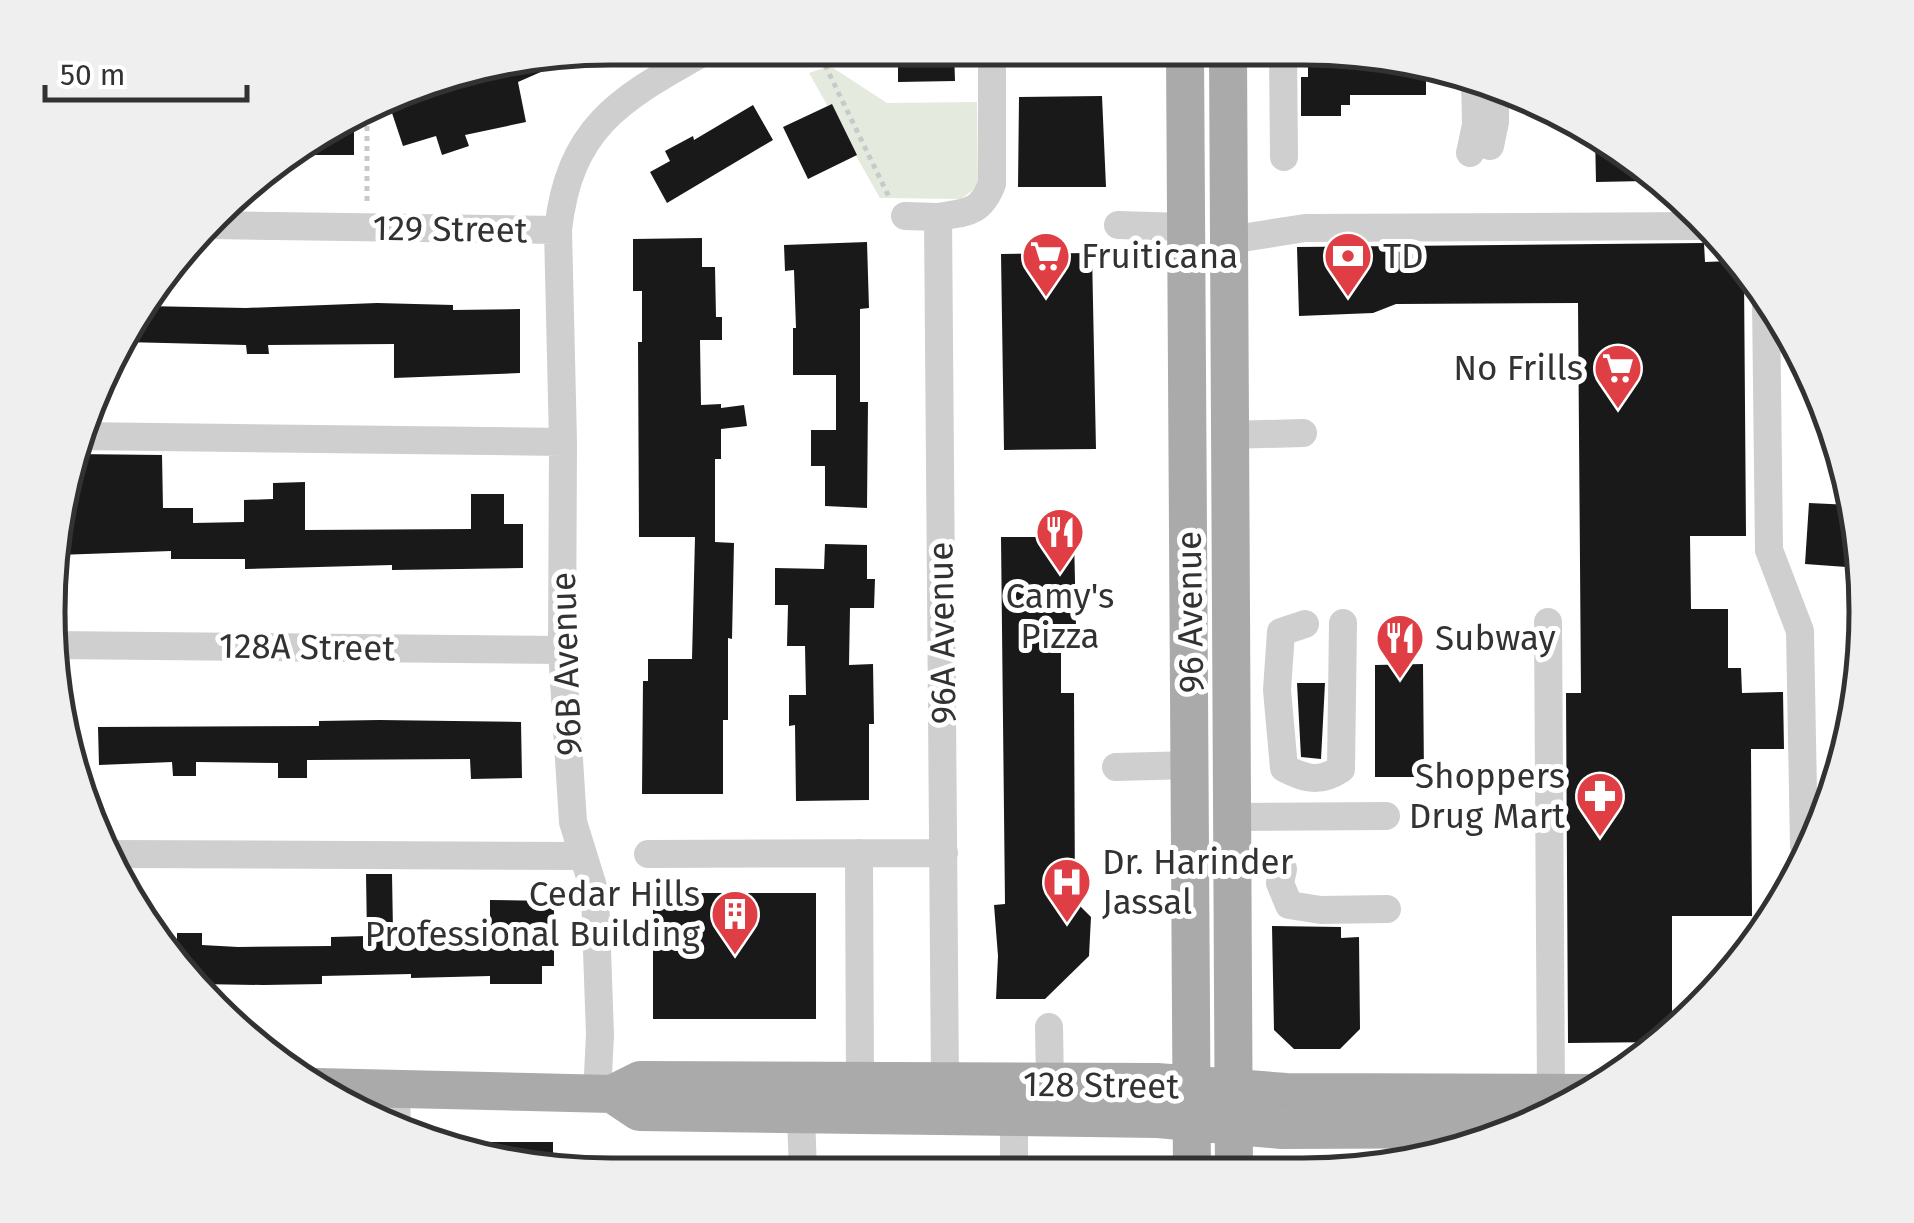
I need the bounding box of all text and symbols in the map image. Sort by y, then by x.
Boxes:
scale bar [45,40,248,102]
text: 50 m [60,57,125,93]
street label: 129 Street [372,207,528,251]
supermarket icon: Fruiticana [1020,230,1072,298]
bank icon: TD [1322,230,1374,298]
place label: Fruiticana [1081,235,1238,277]
place label: TD [1383,235,1424,277]
supermarket icon: No Frills [1592,342,1644,410]
place label: No Frills [1453,347,1583,389]
restaurant icon: Camy's Pizza [1034,506,1086,574]
street label: 96 Avenue [1168,530,1212,694]
street label: 96A Avenue [919,541,965,725]
street label: 96B Avenue [542,571,590,757]
place label: Camy's Pizza [1006,575,1114,657]
restaurant icon: Subway [1374,612,1426,680]
place label: Subway [1435,617,1556,659]
street label: 128A Street [219,624,396,670]
place label: Shoppers Drug Mart [1409,755,1565,837]
pharmacy icon: Shoppers Drug Mart [1574,770,1626,838]
place label: Dr. Harinder Jassal [1102,841,1294,923]
hospital icon: Dr. Harinder Jassal [1041,856,1093,924]
place label: Cedar Hills Professional Building [365,873,701,955]
building icon: Cedar Hills Professional Building [709,888,761,956]
street label: 128 Street [1023,1063,1180,1107]

